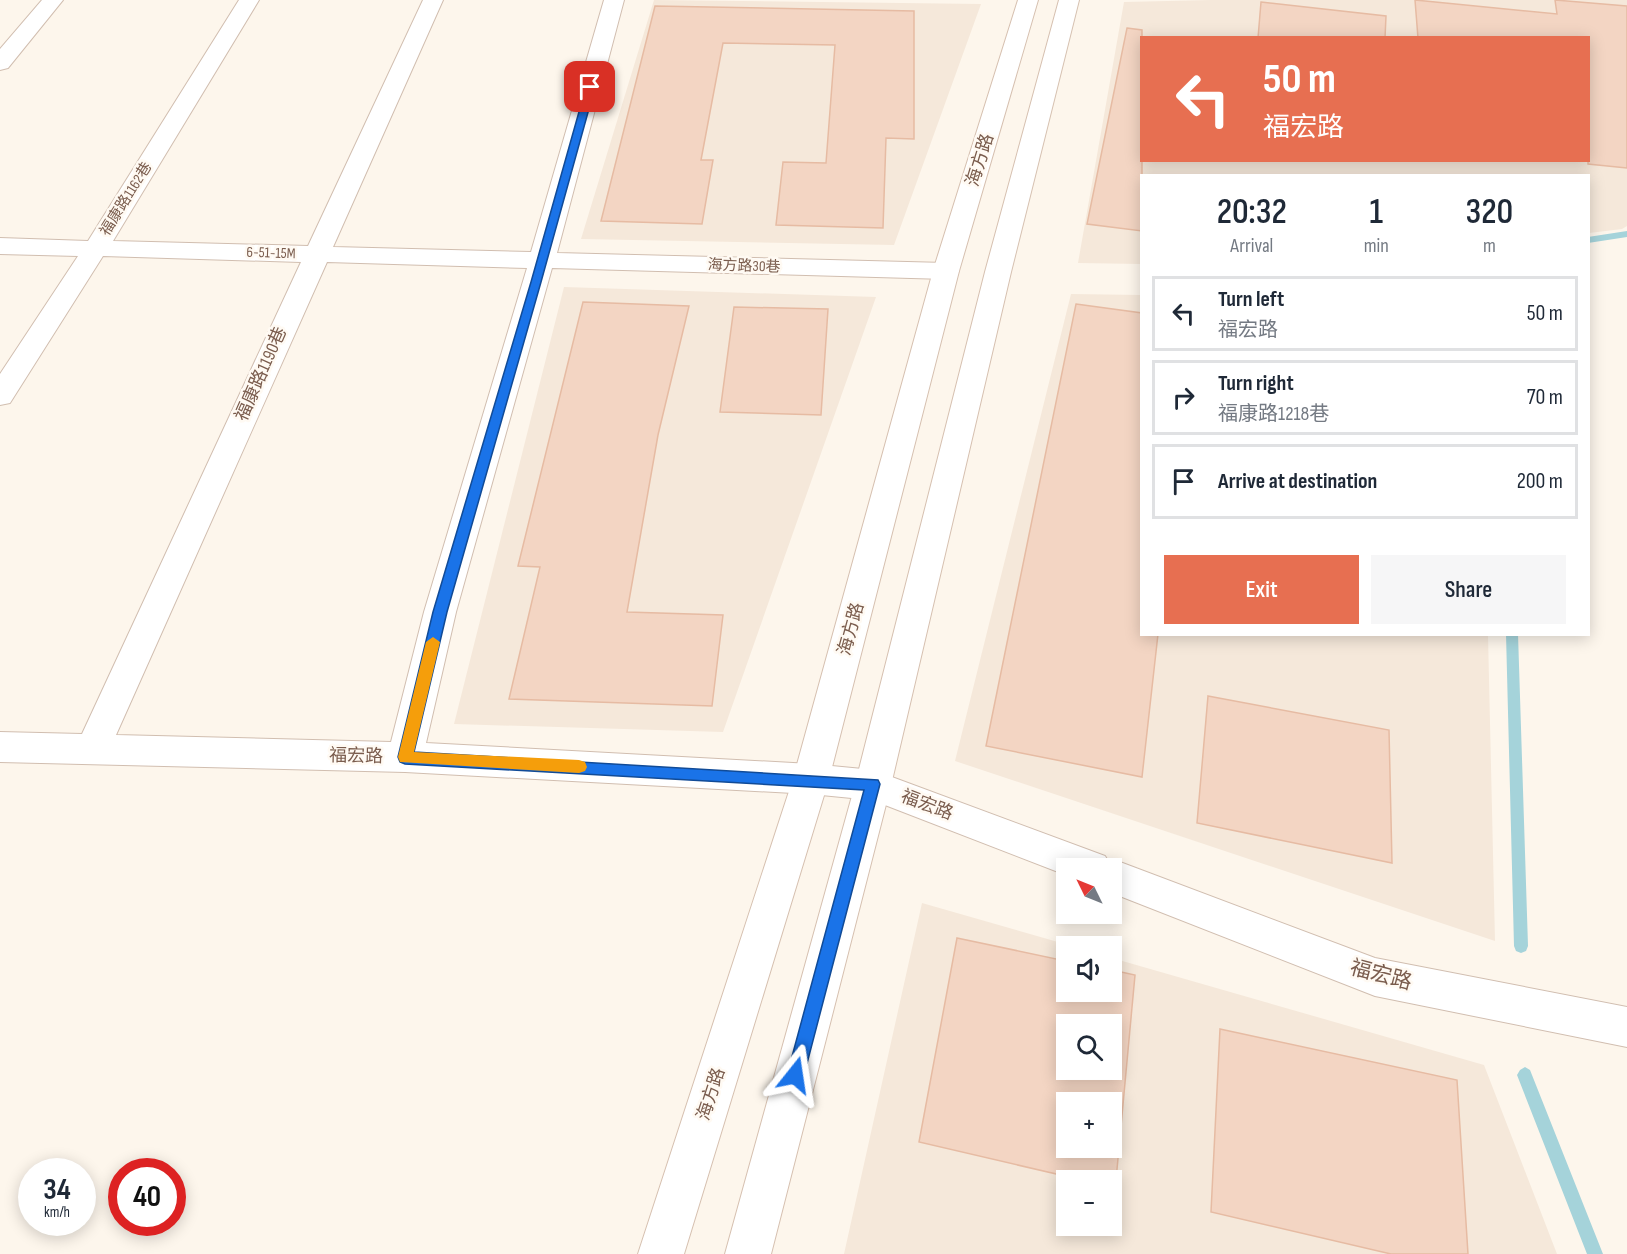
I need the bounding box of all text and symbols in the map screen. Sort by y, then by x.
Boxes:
text: 50 m [1263,54,1336,105]
icon: left [1164,60,1242,138]
pin [564,61,615,112]
icon: arrive [573,70,606,103]
text: 福宏路 [1263,112,1344,144]
street label: 海方路 [962,131,998,189]
street label: 福康路1162巷 [96,159,156,239]
text: 20:32 [1217,191,1287,234]
text: 1 [1370,191,1383,234]
text: 320 [1466,191,1513,234]
text: Arrival [1230,234,1273,258]
text: min [1364,234,1389,258]
text: m [1483,234,1496,258]
street label: 6-51-15M [246,243,296,263]
street label: 海方路30巷 [707,255,781,277]
text: Turn left [1218,286,1284,313]
icon: left [1167,297,1200,330]
text: 50 m [1527,300,1563,327]
text: 福宏路 [1218,318,1278,342]
street label: 福康路1190巷 [231,324,291,424]
text: Turn right [1218,370,1294,397]
icon: right [1167,381,1200,414]
text: 70 m [1527,384,1563,411]
text: 福康路1218巷 [1218,402,1329,426]
icon: arrive [1167,465,1200,498]
text: Arrive at destination [1218,468,1377,495]
text: 200 m [1517,468,1563,495]
button: Exit [1164,555,1359,624]
button: Share [1371,555,1566,624]
street label: 海方路 [834,600,868,658]
street label: 福宏路 [329,745,383,767]
street label: 福宏路 [898,786,956,824]
north arrow [1056,858,1122,924]
map controls [1056,858,1122,1236]
button: sound [1056,936,1122,1002]
street label: 福宏路 [1347,955,1415,995]
button: search [1056,1014,1122,1080]
position arrow [763,1043,827,1107]
street label: 海方路 [693,1065,729,1123]
button: + [1056,1092,1122,1158]
speed limit sign: 40 [108,1158,186,1236]
button: − [1056,1170,1122,1236]
text: 34 [43,1172,71,1208]
text: km/h [44,1203,70,1222]

